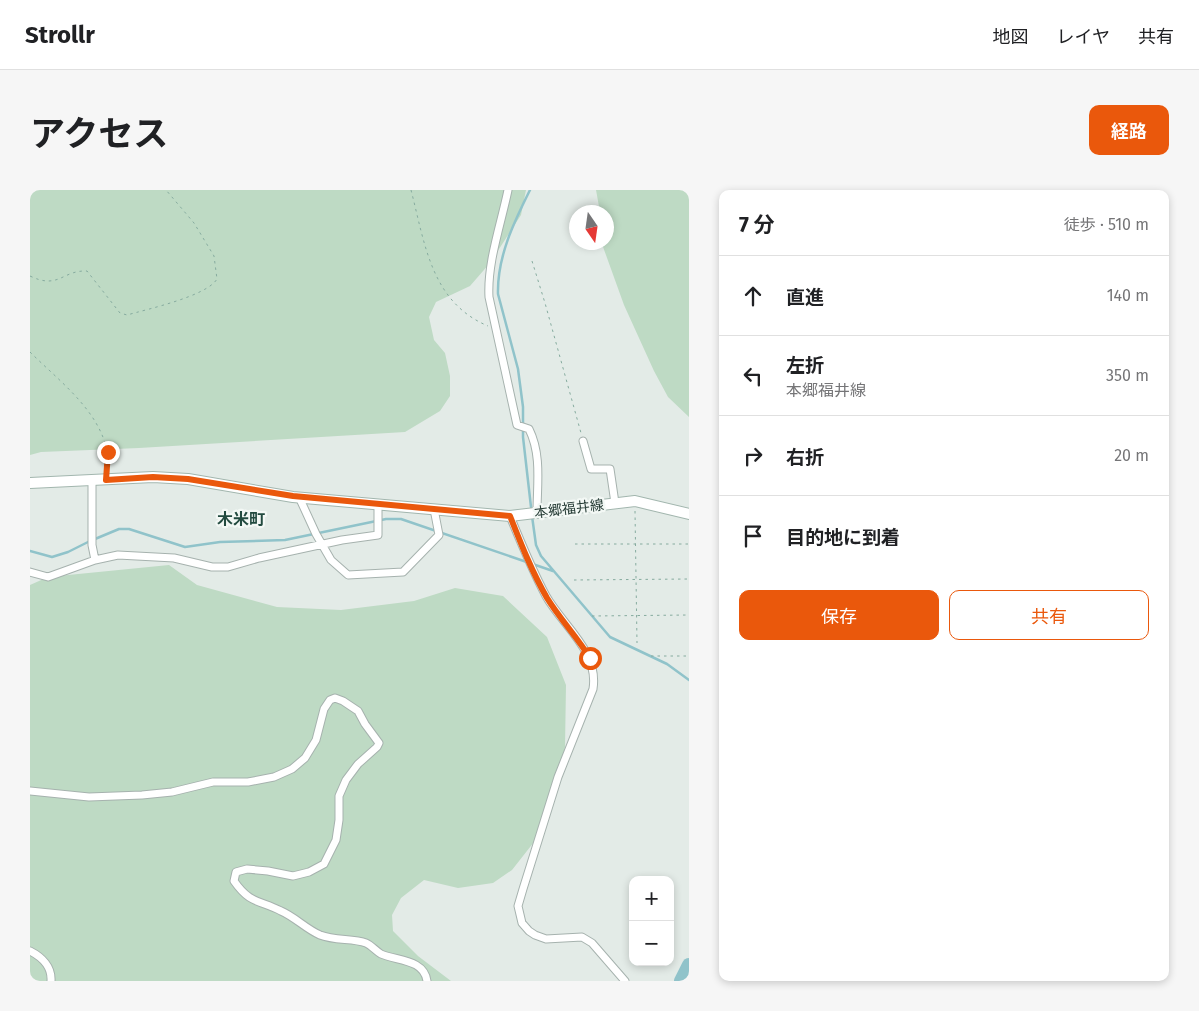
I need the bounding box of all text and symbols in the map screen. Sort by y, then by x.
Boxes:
text: Strollr [25,21,95,49]
text: 地図 [993,26,1029,48]
text: レイヤ [1057,26,1110,48]
text: 共有 [1138,26,1174,48]
button: 経路 [1089,105,1169,155]
text: アクセス [30,113,168,155]
north arrow [569,205,614,250]
text: 7 分 [739,212,775,238]
text: 徒歩 · 510 m [1064,215,1149,234]
icon: ahead [739,282,767,310]
text: 直進 [786,286,824,309]
text: 140 m [1107,286,1149,305]
text: 左折 [786,354,824,377]
icon: left [739,362,767,390]
text: 350 m [1106,366,1149,385]
text: 本郷福井線 [786,381,866,400]
route end [97,441,120,464]
icon: right [739,442,767,470]
text: 右折 [786,446,824,469]
text: 20 m [1114,446,1149,465]
street label: 本郷福井線 [533,496,605,522]
district label: 木米町 [217,510,265,529]
icon: arrive [739,522,767,550]
text: 目的地に到着 [786,526,900,549]
button: 保存 [739,590,939,640]
button: 共有 [949,590,1149,640]
route start [579,647,602,670]
map controls [629,876,674,966]
button: + [629,876,674,921]
button: − [629,921,674,966]

